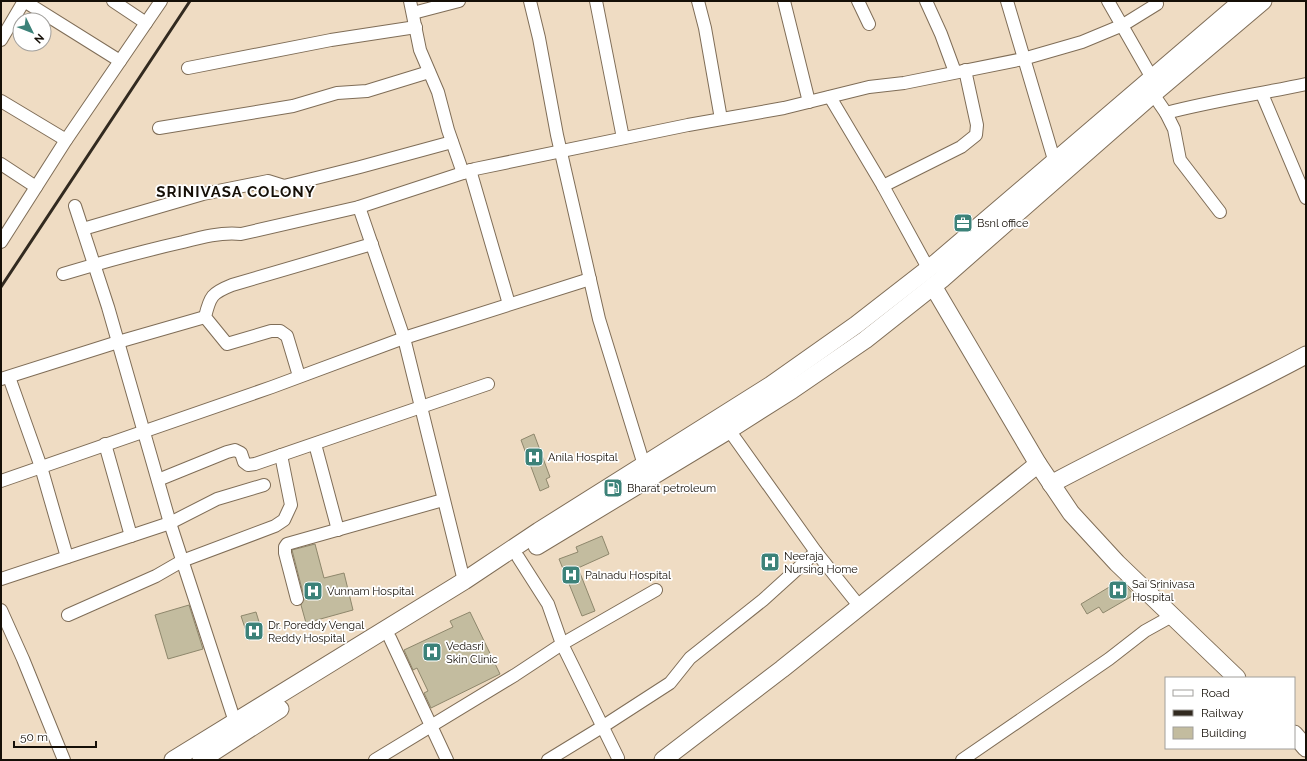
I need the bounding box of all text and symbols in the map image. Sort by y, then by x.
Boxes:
north arrow [12,12,52,52]
text: N [31,31,47,46]
district label: SRINIVASA COLONY [156,183,316,201]
office icon: Bsnl office [952,212,974,234]
place label: Bsnl office [977,217,1029,230]
hospital icon: Anila Hospital [523,446,545,468]
place label: Anila Hospital [548,451,618,464]
fuel station icon: Bharat petroleum [602,477,624,499]
place label: Bharat petroleum [627,482,716,495]
place label: Neeraja Nursing Home [784,550,858,576]
hospital icon: Neeraja Nursing Home [759,551,781,573]
hospital icon: Palnadu Hospital [560,564,582,586]
place label: Palnadu Hospital [585,569,671,582]
place label: Sai Srinivasa Hospital [1132,578,1195,604]
hospital icon: Sai Srinivasa Hospital [1107,579,1129,601]
hospital icon: Vunnam Hospital [302,580,324,602]
place label: Vunnam Hospital [327,585,414,598]
place label: Dr. Poreddy Vengal Reddy Hospital [268,619,364,645]
hospital icon: Dr. Poreddy Vengal Reddy Hospital [243,620,265,642]
place label: Vedasri Skin Clinic [446,640,498,666]
hospital icon: Vedasri Skin Clinic [421,641,443,663]
legend [1165,677,1295,749]
text: Road [1201,686,1230,700]
text: Railway [1201,706,1244,720]
scale bar [14,723,96,749]
text: Building [1201,726,1247,740]
text: 50 m [20,730,48,744]

